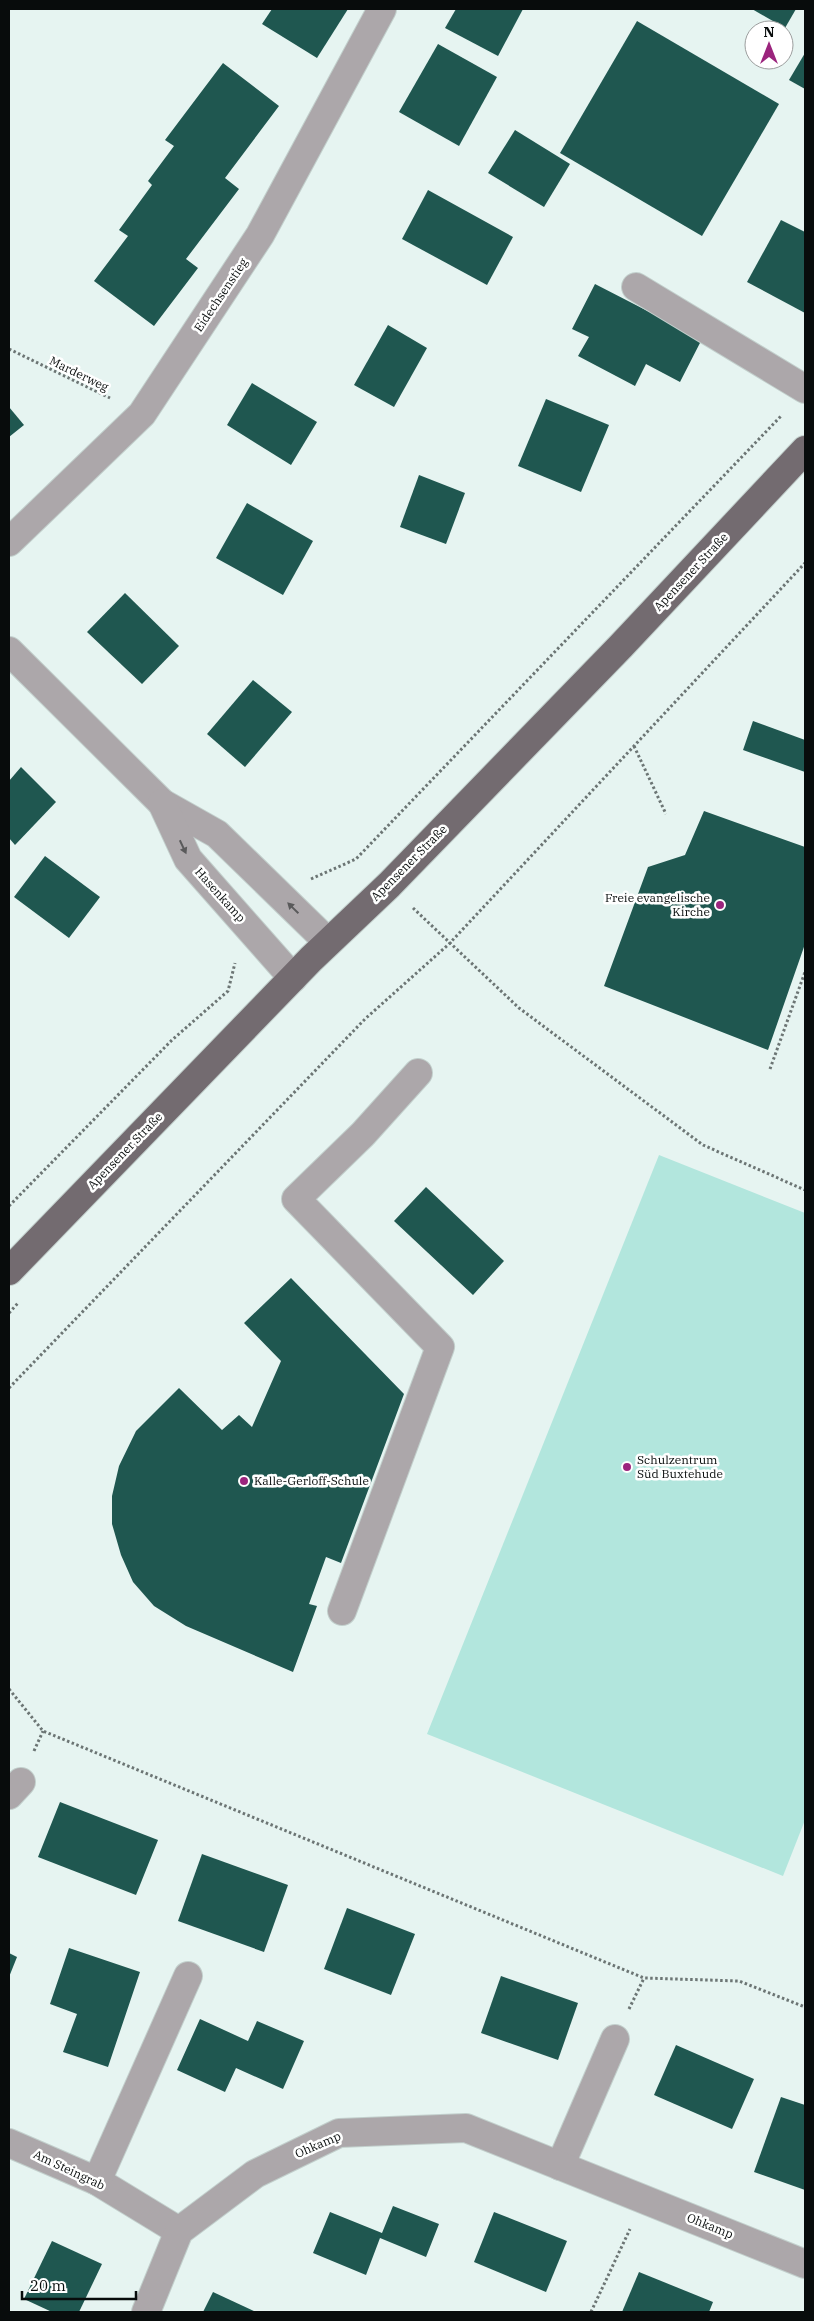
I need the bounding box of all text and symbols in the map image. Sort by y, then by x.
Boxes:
north arrow [744,20,794,70]
text: N [763,23,775,41]
street label: Eidechsenstieg [190,255,251,334]
street label: Marderweg [47,353,112,395]
street label: Apensener Straße [651,529,731,614]
street label: Apensener Straße [367,821,450,904]
one-way arrow [179,840,187,854]
street label: Hasenkamp [192,864,249,925]
place label: Freie evangelische Kirche [605,890,710,919]
marker: Freie evangelische Kirche [714,899,726,911]
one-way arrow [288,902,300,914]
street label: Apensener Straße [84,1109,165,1192]
place label: Schulzentrum Süd Buxtehude [637,1452,723,1481]
marker: Schulzentrum Süd Buxtehude [621,1461,633,1473]
place label: Kalle-Gerloff-Schule [254,1473,369,1488]
marker: Kalle-Gerloff-Schule [238,1475,250,1487]
street label: Ohkamp [293,2128,343,2161]
street label: Am Steingrab [31,2146,107,2193]
street label: Ohkamp [685,2210,735,2242]
scale bar [22,2268,136,2300]
text: 20 m [30,2276,66,2295]

